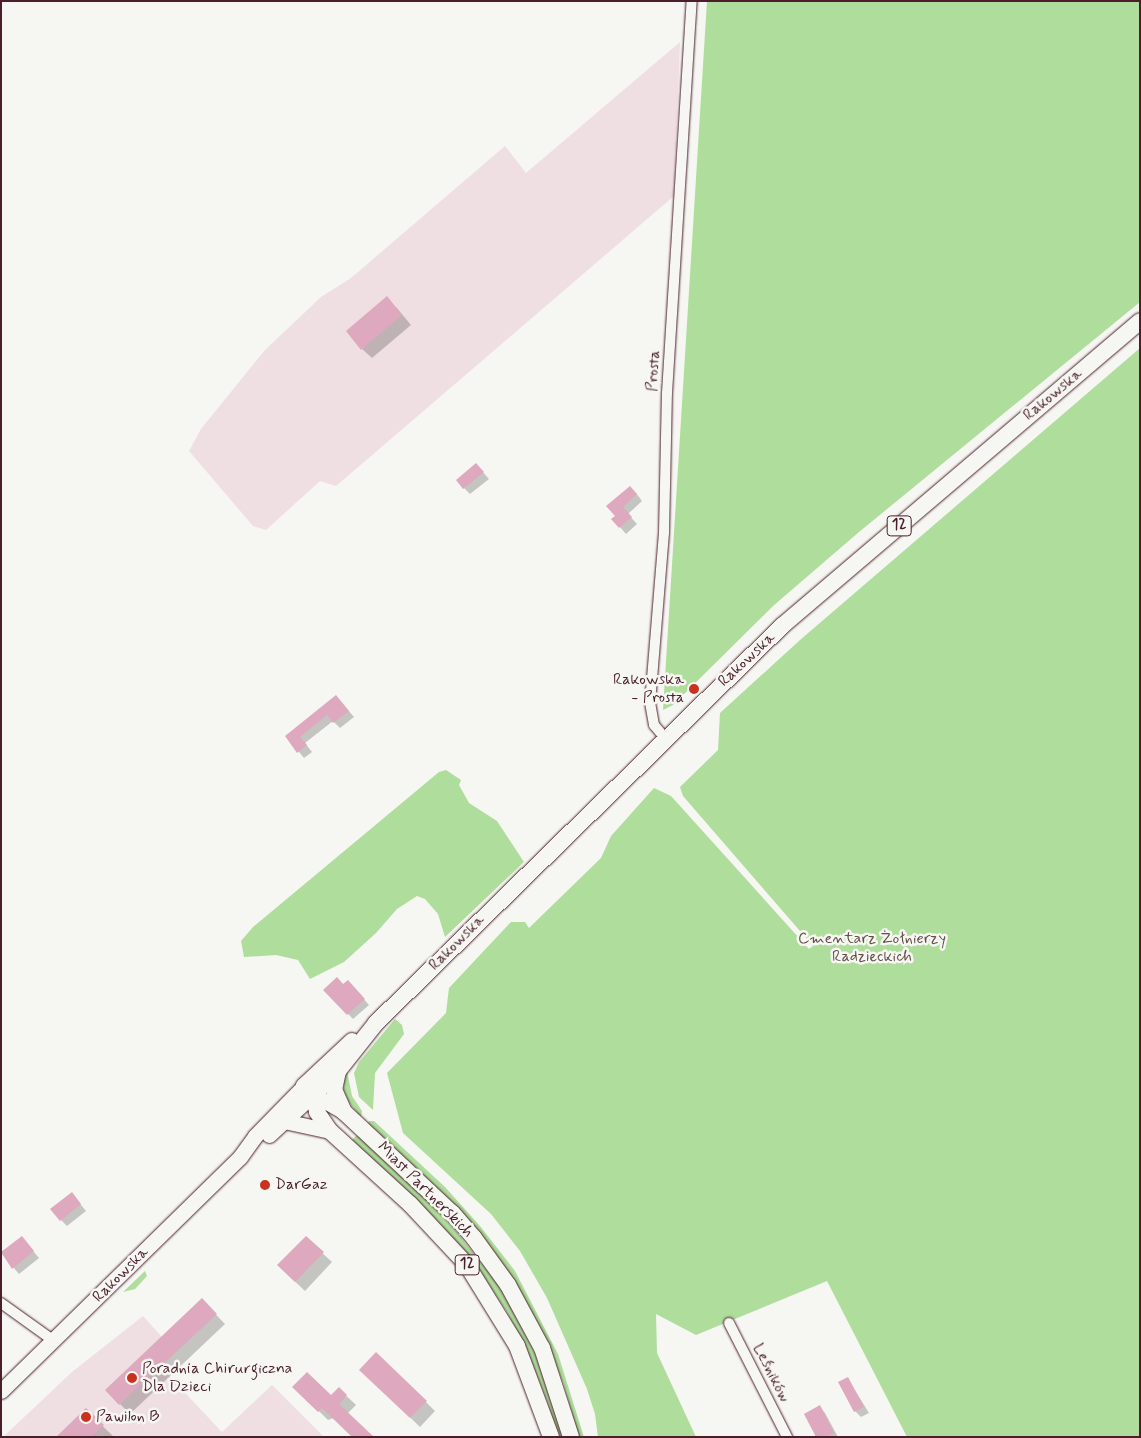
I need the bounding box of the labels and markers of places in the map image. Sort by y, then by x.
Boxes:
place label: Rakowska - Prosta [613,670,684,708]
marker: Rakowska - Prosta [688,683,700,695]
place label: DarGaz [275,1175,328,1195]
marker: DarGaz [259,1179,271,1191]
place label: Poradnia Chirurgiczna Dla Dzieci [142,1359,290,1397]
marker: Poradnia Chirurgiczna Dla Dzieci [126,1372,138,1384]
place label: Pawilon B [96,1407,159,1427]
marker: Pawilon B [80,1411,92,1423]

